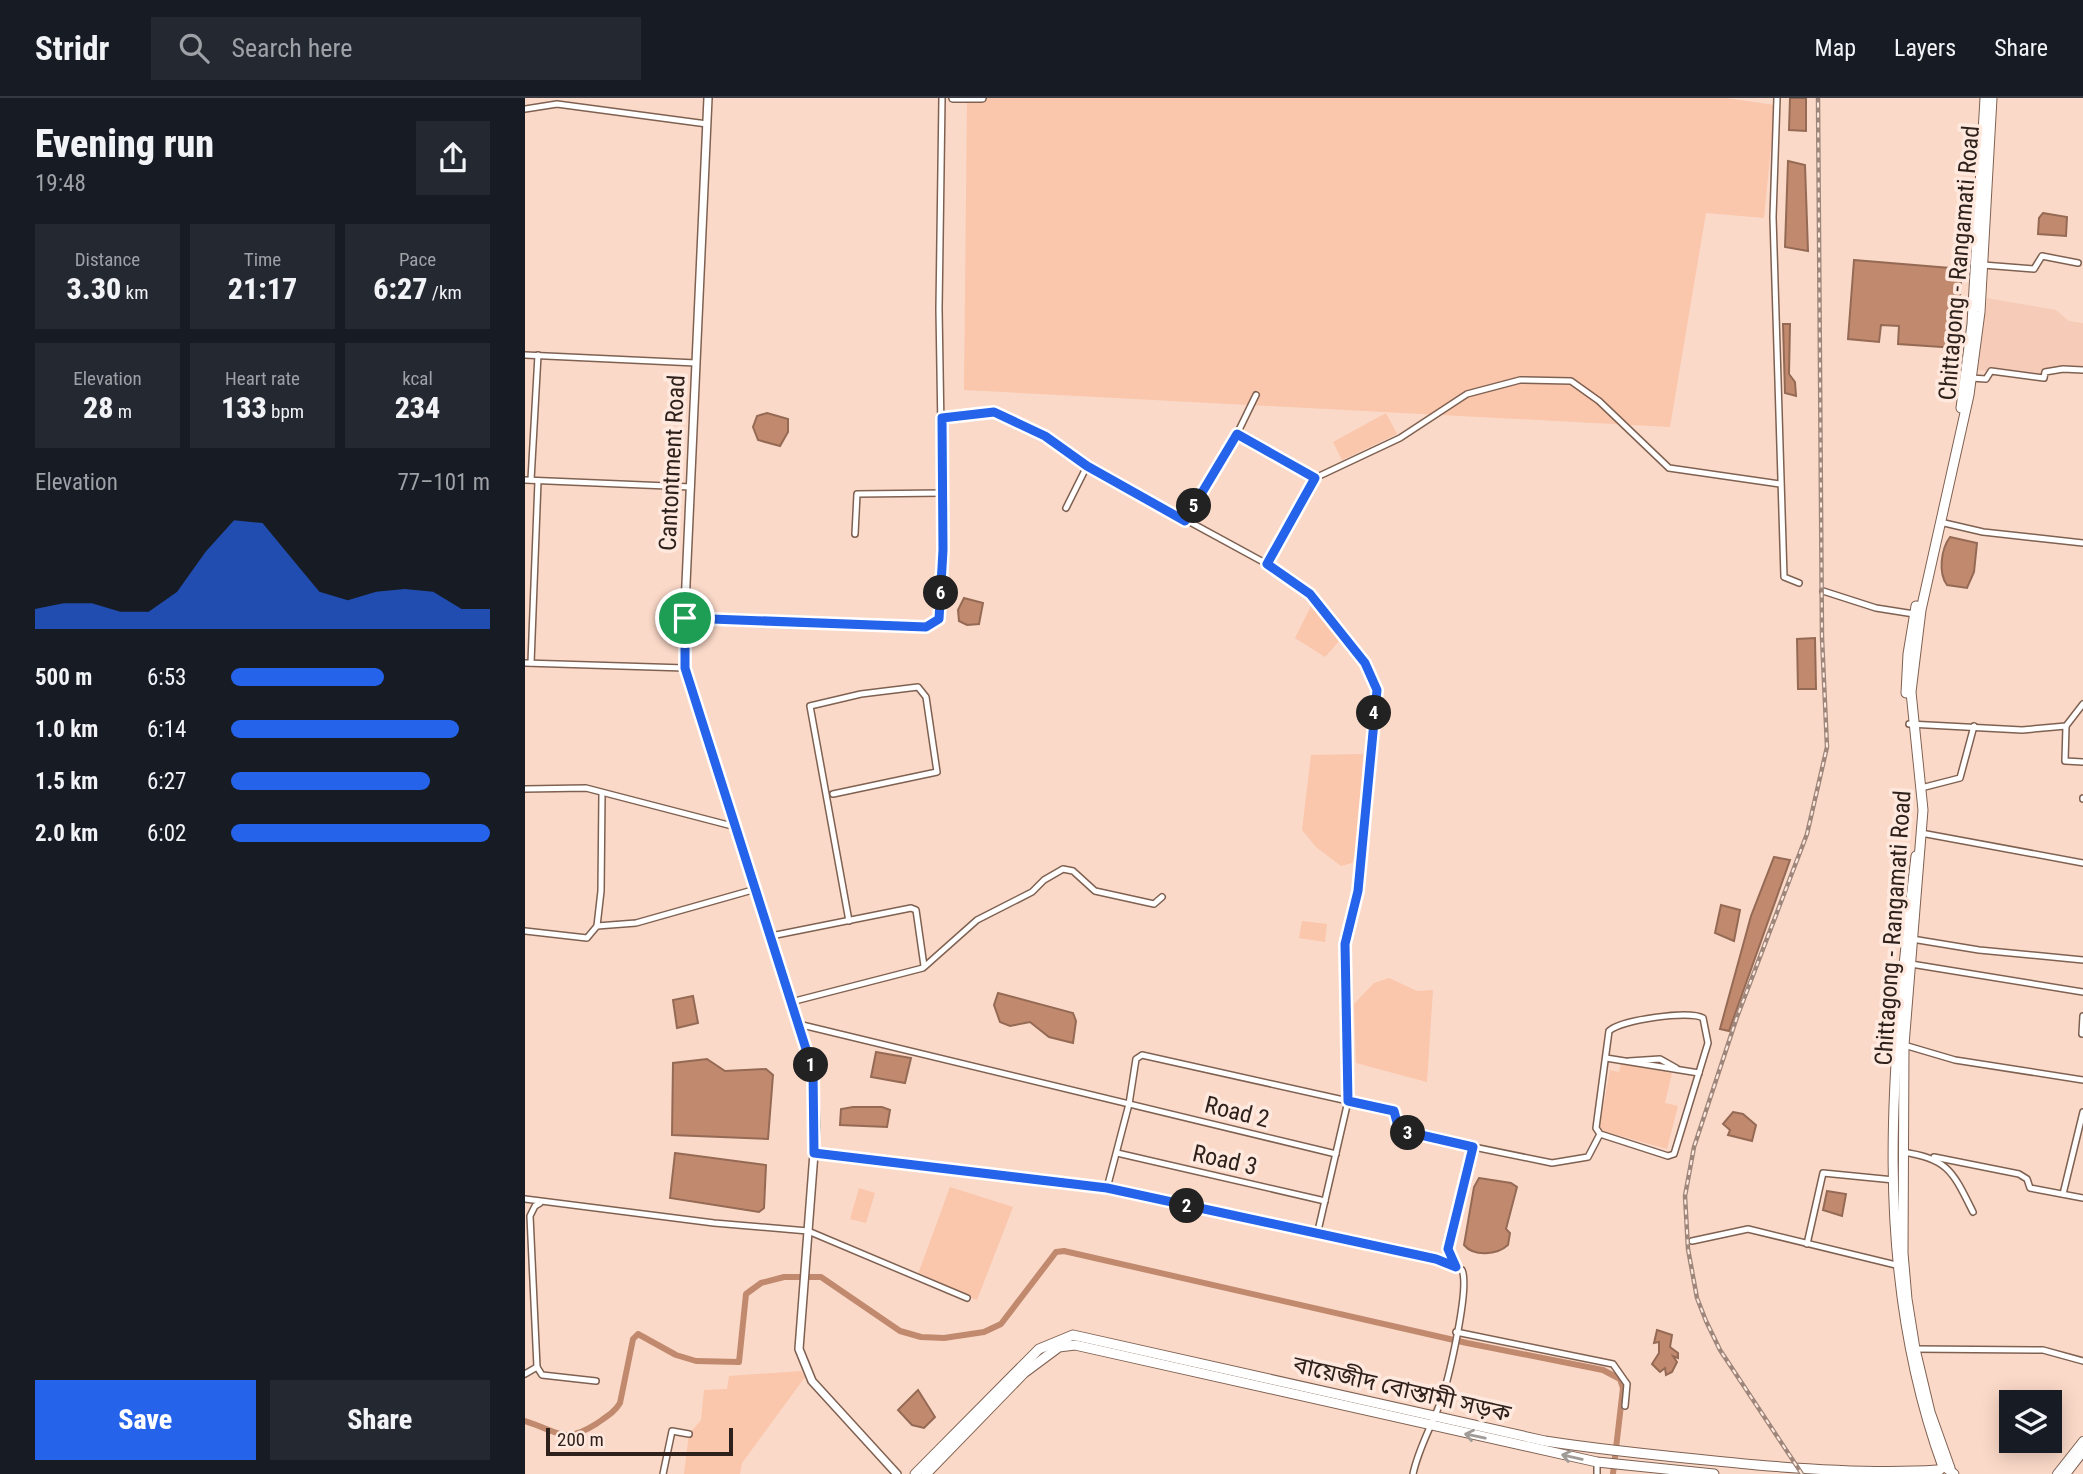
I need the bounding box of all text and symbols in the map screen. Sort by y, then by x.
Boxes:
search box [151,17,641,80]
text: Stridr [35,29,109,68]
icon: search [175,29,213,67]
text: Search here [231,33,352,63]
text: Map [1815,34,1856,62]
text: Layers [1894,34,1956,62]
text: Share [1994,34,2048,62]
button: share [416,121,490,195]
text: Evening run [35,122,214,166]
street label: Chittagong - Rangamati Road [1933,124,1985,402]
text: 19:48 [35,170,86,197]
text: Distance [75,248,140,271]
text: Time [244,248,281,271]
text: Pace [399,248,436,271]
text: 3.30 [67,271,121,306]
text: 21:17 [228,271,297,306]
text: 6:27 [373,271,427,306]
text: km [121,281,148,304]
text: /km [427,281,462,304]
text: Elevation [73,367,142,390]
text: Heart rate [225,367,300,390]
text: kcal [402,367,433,390]
street label: Cantontment Road [653,374,691,552]
text: 28 [83,390,113,425]
text: 133 [221,390,267,425]
text: 234 [395,390,440,425]
text: m [113,400,132,423]
text: bpm [267,400,304,423]
text: Elevation [35,469,118,496]
text: 77–101 m [397,469,490,496]
pin: 5 [1177,488,1211,524]
text: 5 [1189,494,1198,517]
pin: 6 [923,575,959,610]
text: 6 [936,581,945,604]
pin [655,588,715,648]
icon: arrive [666,599,704,637]
text: 500 m [35,664,92,691]
text: 6:53 [147,664,186,691]
pin: 4 [1357,696,1391,730]
text: 4 [1369,701,1378,724]
text: 1.0 km [35,716,98,743]
text: 6:14 [147,716,186,743]
text: 1.5 km [35,768,98,795]
text: 6:27 [147,768,186,795]
street label: Chittagong - Rangamati Road [1869,789,1917,1067]
text: 2.0 km [35,820,98,847]
text: 6:02 [147,820,186,847]
pin: 1 [793,1048,829,1082]
text: 1 [806,1053,815,1076]
street label: Road 2 [1202,1090,1272,1134]
pin: 3 [1391,1116,1425,1150]
text: 3 [1403,1121,1412,1144]
street label: Road 3 [1190,1139,1260,1181]
pin: 2 [1169,1188,1205,1224]
text: 2 [1182,1194,1191,1217]
street label: বায়েজীদ বোস্তামী সড়ক [1289,1350,1514,1428]
button: Save [35,1380,256,1460]
button: Share [270,1380,490,1460]
map controls [1999,1390,2062,1453]
button: layers [1999,1390,2062,1453]
scale bar [546,1425,733,1457]
text: 200 m [557,1428,604,1451]
one-way arrow [1464,1428,1487,1442]
one-way arrow [1561,1450,1584,1463]

